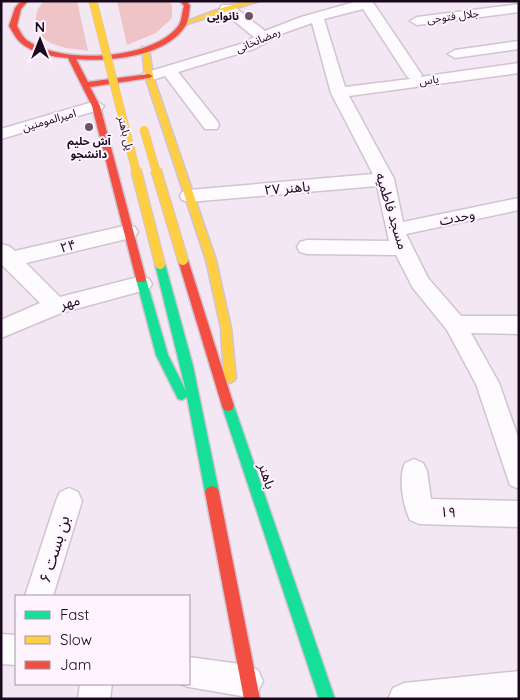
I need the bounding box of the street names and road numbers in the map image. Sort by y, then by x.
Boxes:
street label: جلال فتوحی [426,6,480,26]
street label: رمضانخانی [234,24,282,56]
street label: یاس [418,72,440,88]
street label: امیرالمومنین [20,106,78,134]
street label: پل باهنر [114,113,137,152]
street label: مسجد فاطمیه [372,170,412,252]
street label: باهنر ۲۷ [263,177,311,199]
street label: وحدت [438,204,476,230]
street label: ۲۴ [58,235,78,257]
street label: مهر [57,291,82,314]
street label: باهنر [254,460,280,491]
street label: ۱۹ [440,503,456,521]
street label: بن بست ۶ [34,513,74,585]

